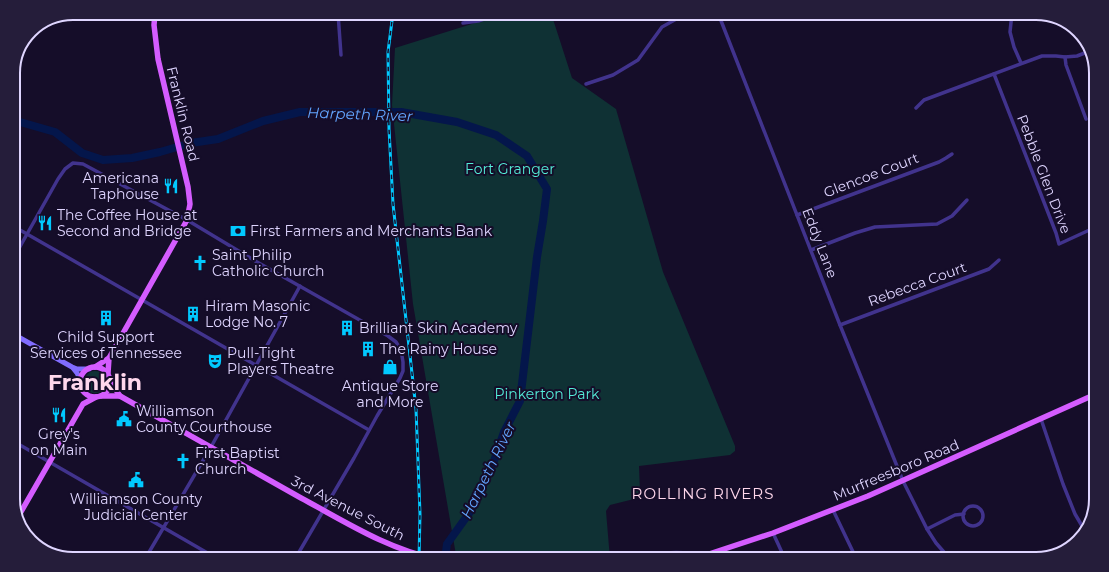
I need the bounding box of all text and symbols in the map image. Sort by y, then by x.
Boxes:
street label: Franklin Road [163,65,203,163]
water label: Harpeth River [307,103,414,125]
street label: Pebble Glen Drive [1013,112,1075,236]
street label: Glencoe Court [821,148,921,201]
park label: Fort Granger [465,160,555,178]
place label: Americana Taphouse [83,169,159,203]
restaurant icon: Americana Taphouse [162,177,180,195]
street label: Eddy Lane [798,205,842,281]
place label: The Coffee House at Second and Bridge [57,206,198,240]
restaurant icon: The Coffee House at Second and Bridge [36,214,54,232]
bank icon: First Farmers and Merchants Bank [229,222,247,240]
place label: First Farmers and Merchants Bank [250,222,493,240]
place label: Saint Philip Catholic Church [212,246,325,280]
church icon: Saint Philip Catholic Church [191,254,209,272]
street label: Rebecca Court [865,258,969,310]
place label: Hiram Masonic Lodge No. 7 [205,297,310,331]
building icon: Hiram Masonic Lodge No. 7 [184,305,202,323]
building icon: Child Support Services of Tennessee [97,309,115,327]
building icon: Brilliant Skin Academy [338,319,356,337]
place label: Brilliant Skin Academy [359,319,518,337]
place label: Child Support Services of Tennessee [30,328,182,362]
building icon: The Rainy House [359,340,377,358]
place label: The Rainy House [380,340,497,358]
place label: Pull-Tight Players Theatre [227,344,334,378]
theatre icon: Pull-Tight Players Theatre [206,352,224,370]
shop icon: Antique Store and More [381,358,399,376]
district label: Franklin [48,369,142,396]
place label: Antique Store and More [342,377,438,411]
park label: Pinkerton Park [495,385,600,403]
place label: Williamson County Courthouse [136,402,272,436]
restaurant icon: Grey's on Main [50,406,68,424]
public building icon: Williamson County Courthouse [115,410,133,428]
water label: Harpeth River [456,418,520,522]
place label: Grey's on Main [31,425,87,459]
street label: Murfreesboro Road [830,435,962,505]
place label: First Baptist Church [195,444,280,478]
church icon: First Baptist Church [174,452,192,470]
public building icon: Williamson County Judicial Center [127,471,145,489]
street label: 3rd Avenue South [288,472,408,544]
district label: ROLLING RIVERS [632,484,774,503]
place label: Williamson County Judicial Center [70,490,203,524]

